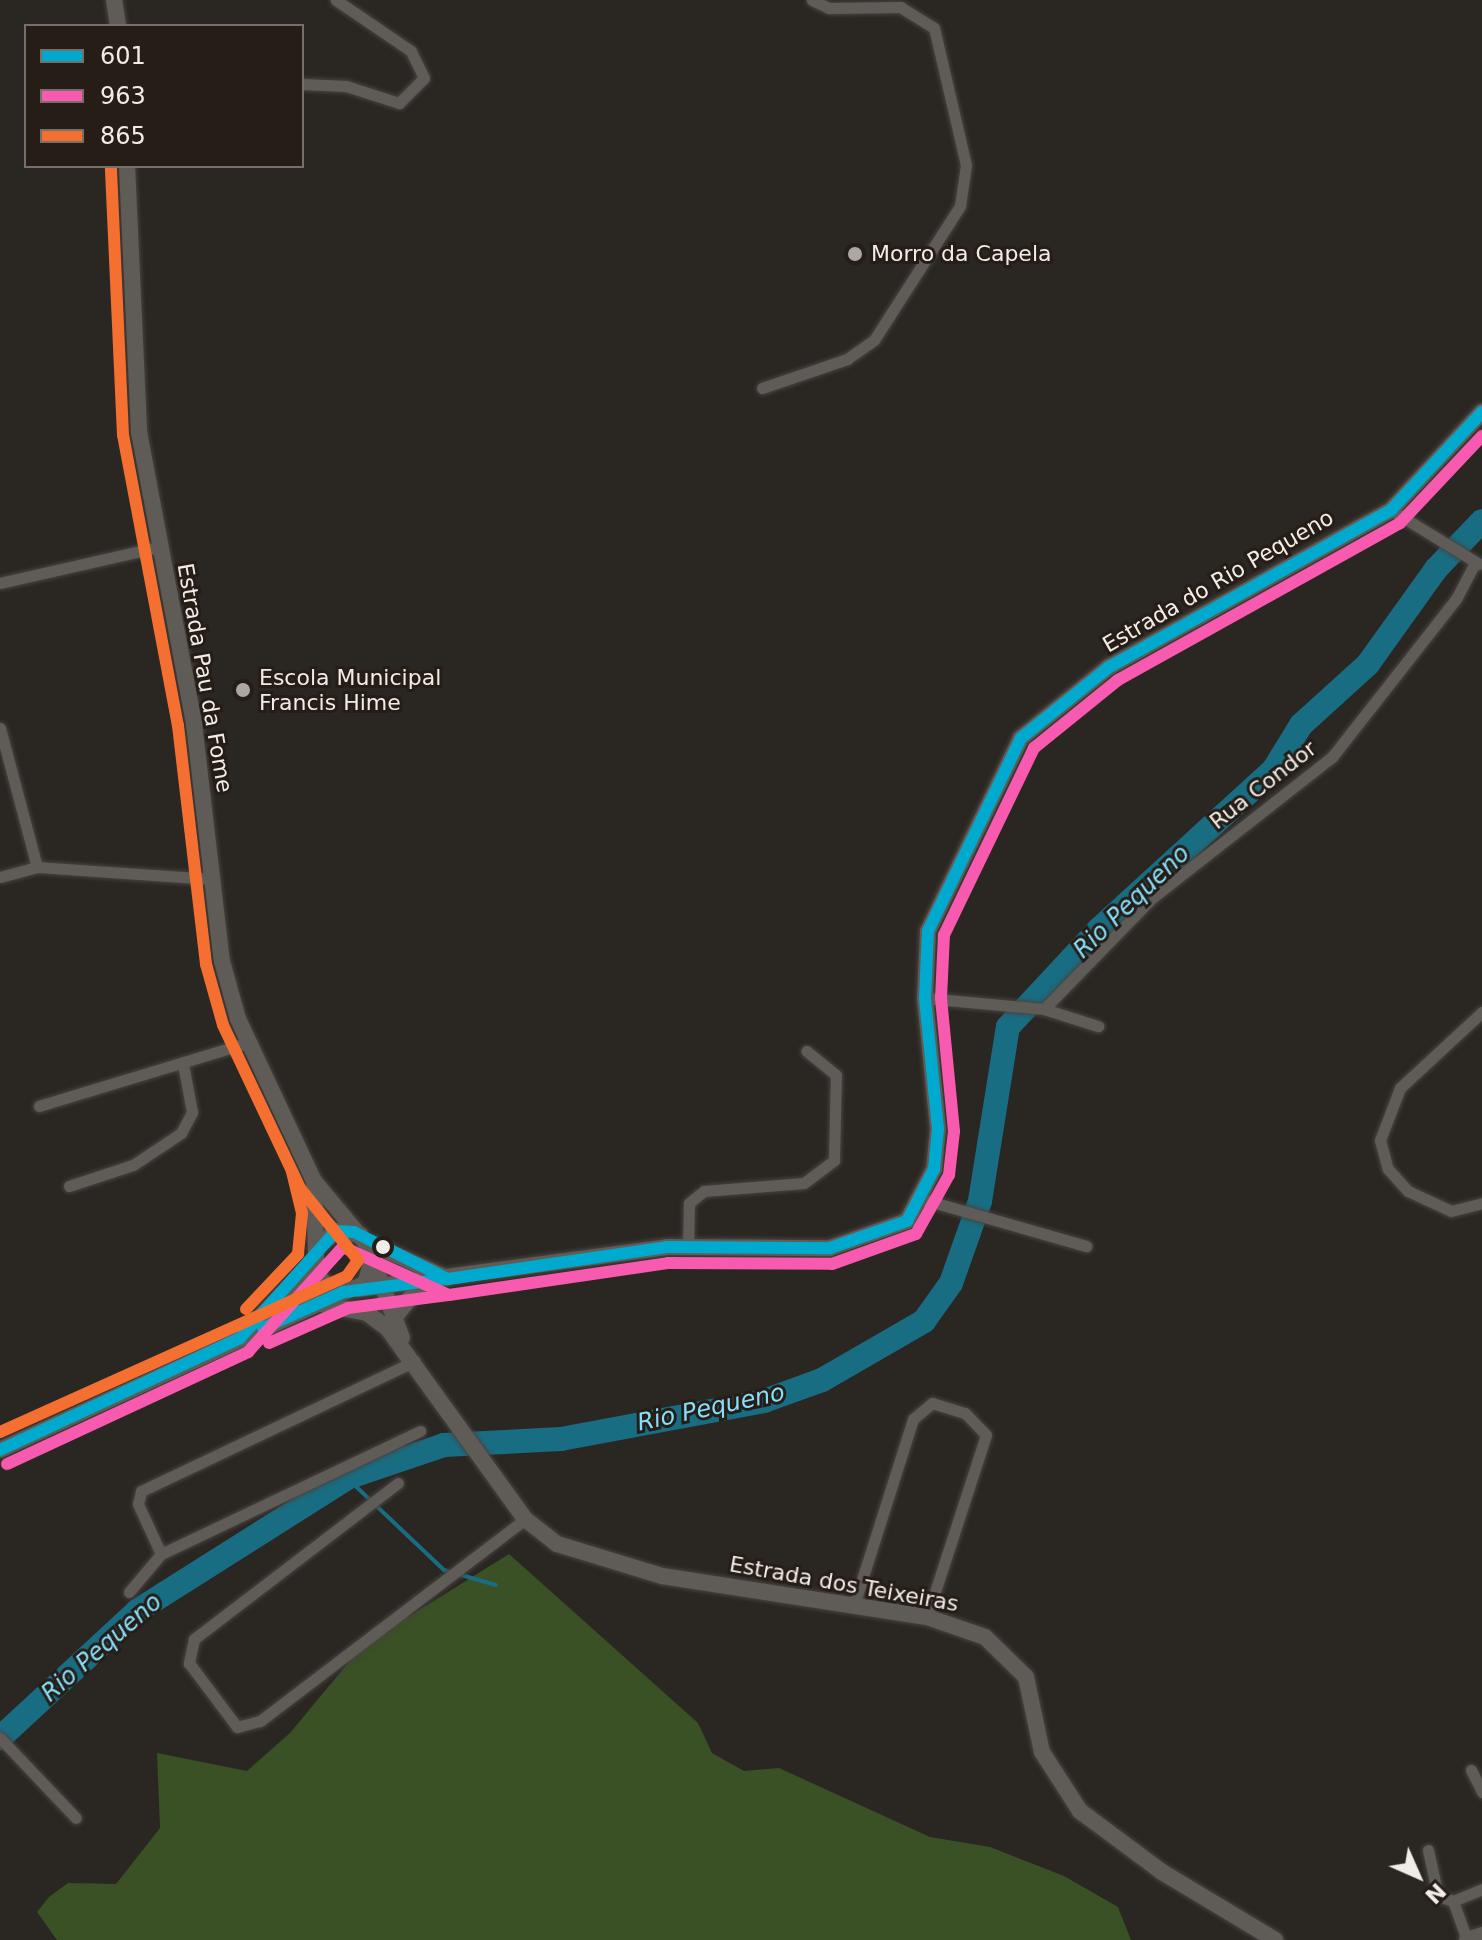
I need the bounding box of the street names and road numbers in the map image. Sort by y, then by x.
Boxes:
street label: Estrada do Rio Pequeno [1098,504,1338,658]
street label: Estrada Pau da Fome [172,561,238,795]
street label: Rua Condor [1204,735,1322,835]
street label: Estrada dos Teixeiras [727,1551,961,1617]

